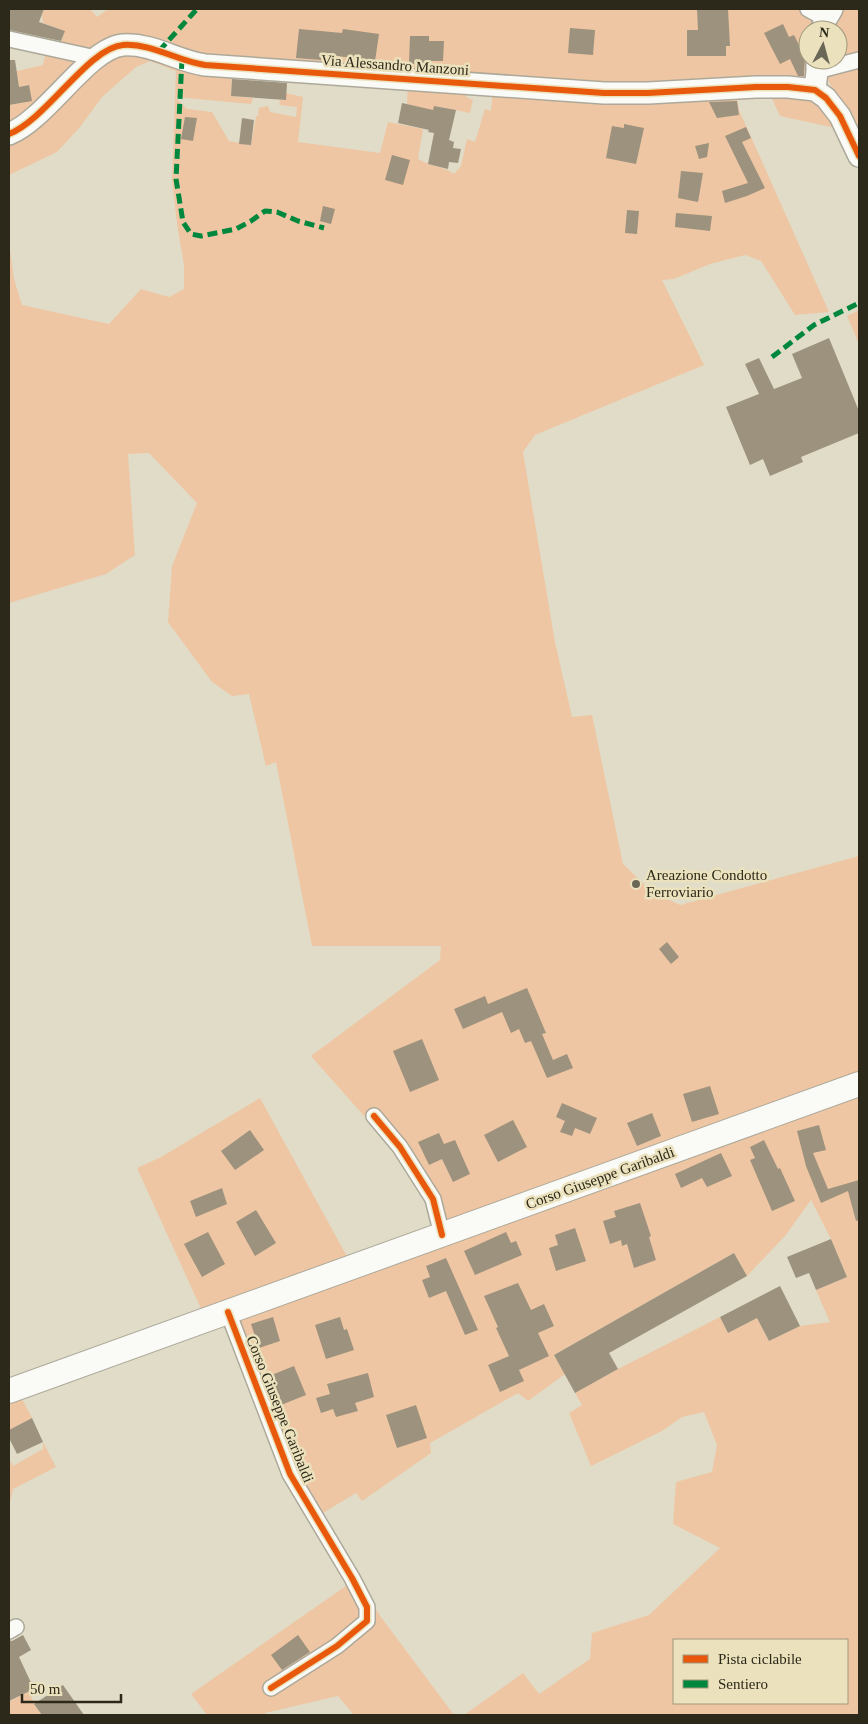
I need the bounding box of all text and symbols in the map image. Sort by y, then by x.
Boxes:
north arrow [798,20,848,70]
text: N [818,25,830,41]
street label: Via Alessandro Manzoni [320,52,470,78]
place label: Areazione Condotto Ferroviario [646,867,767,900]
marker: Areazione Condotto Ferroviario [630,878,642,890]
street label: Corso Giuseppe Garibaldi [524,1144,676,1212]
street label: Corso Giuseppe Garibaldi [243,1333,317,1485]
legend [673,1639,848,1704]
text: Pista ciclabile [718,1651,802,1667]
scale bar [22,1672,121,1704]
text: Sentiero [718,1676,768,1692]
text: 50 m [30,1681,61,1697]

